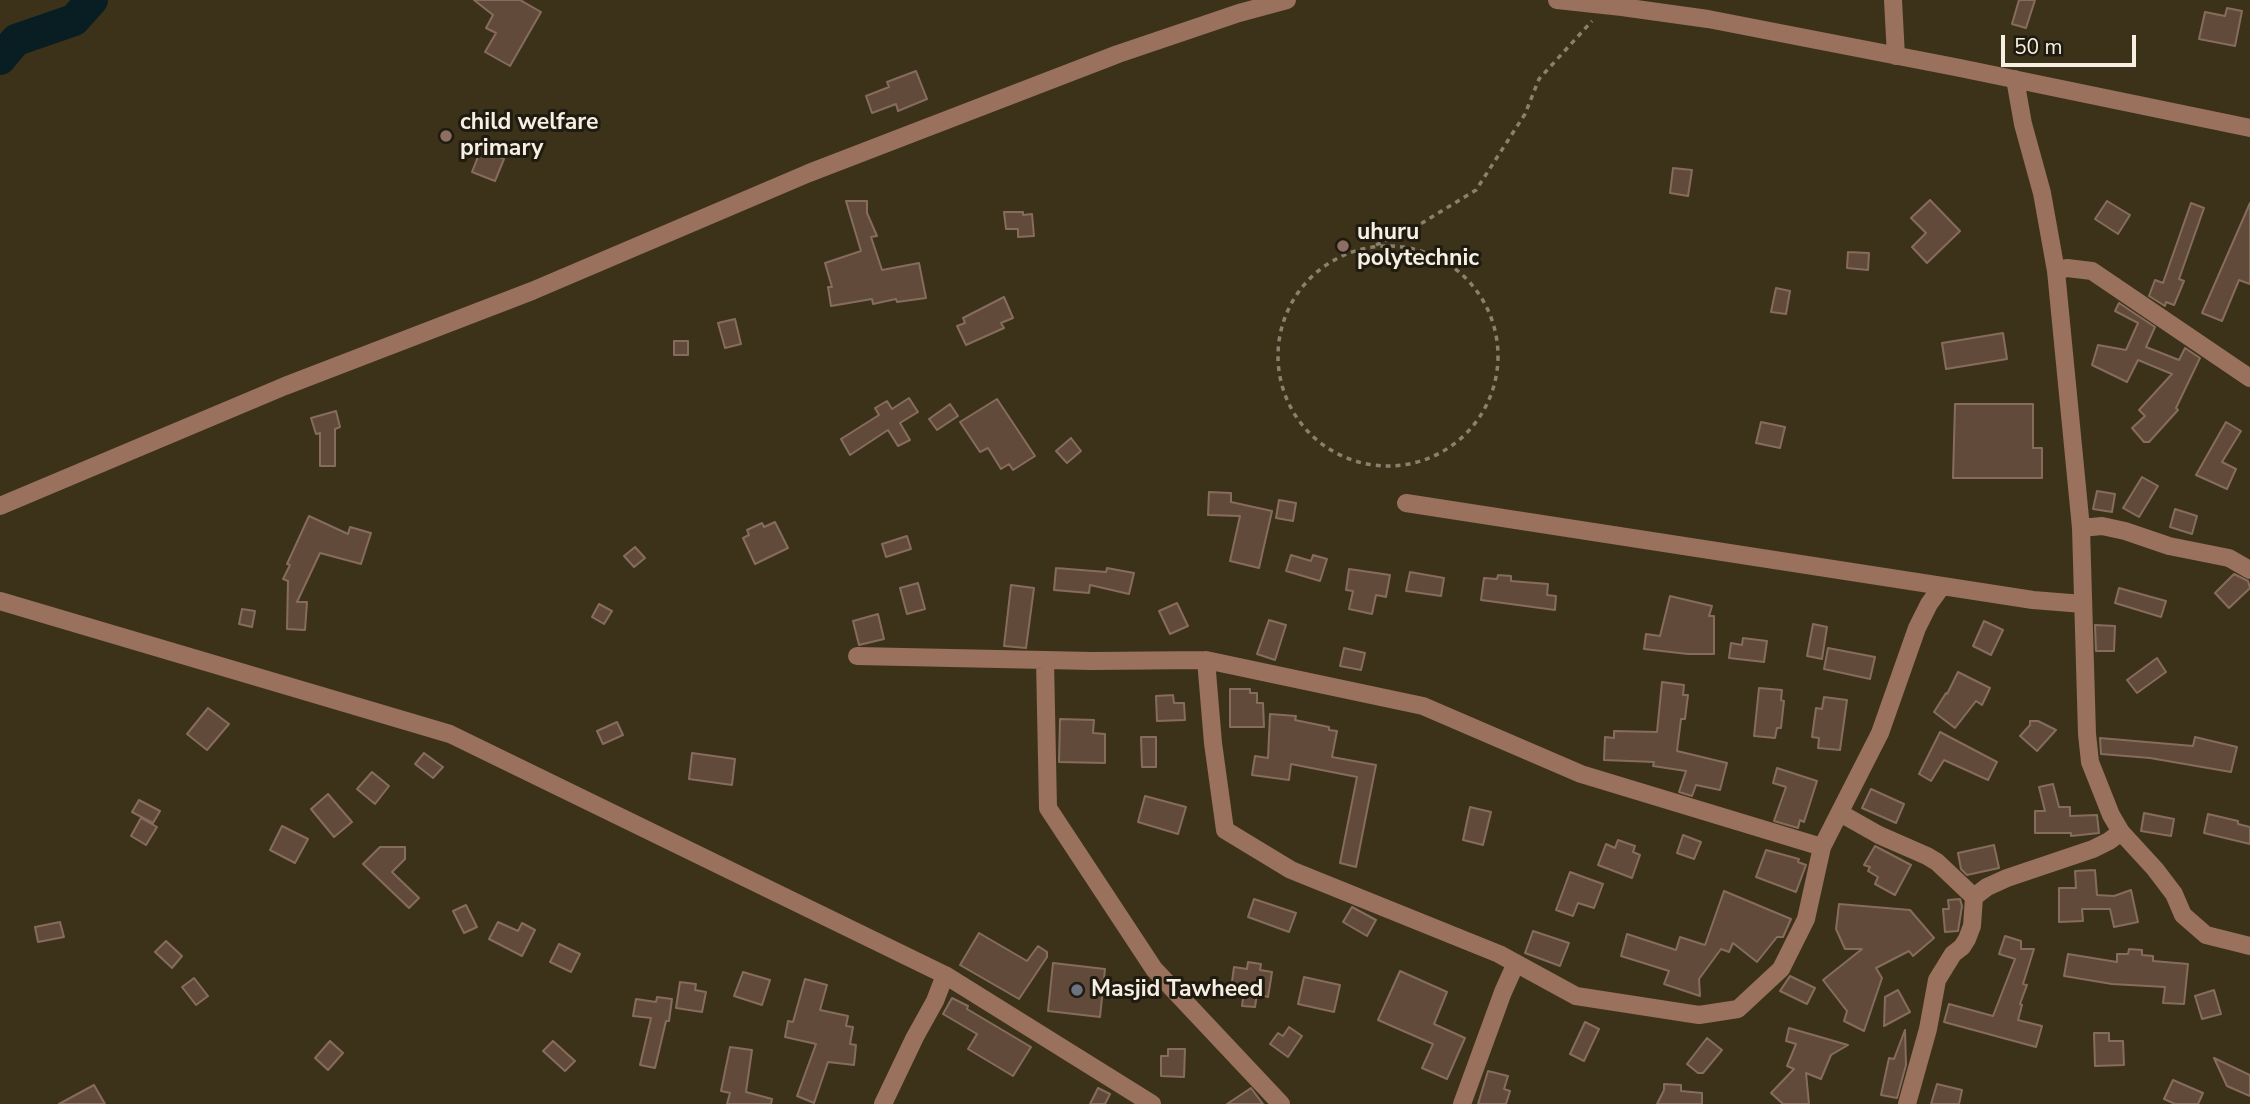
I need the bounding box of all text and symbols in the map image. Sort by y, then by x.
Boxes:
scale bar [2005,21,2140,65]
text: 50 m [2014,33,2063,61]
place label: child welfare primary [460,109,599,163]
marker: child welfare primary [438,128,454,144]
place label: uhuru polytechnic [1357,219,1479,273]
marker: uhuru polytechnic [1335,238,1351,254]
place label: Masjid Tawheed [1091,976,1263,1004]
marker: Masjid Tawheed [1069,982,1085,998]

